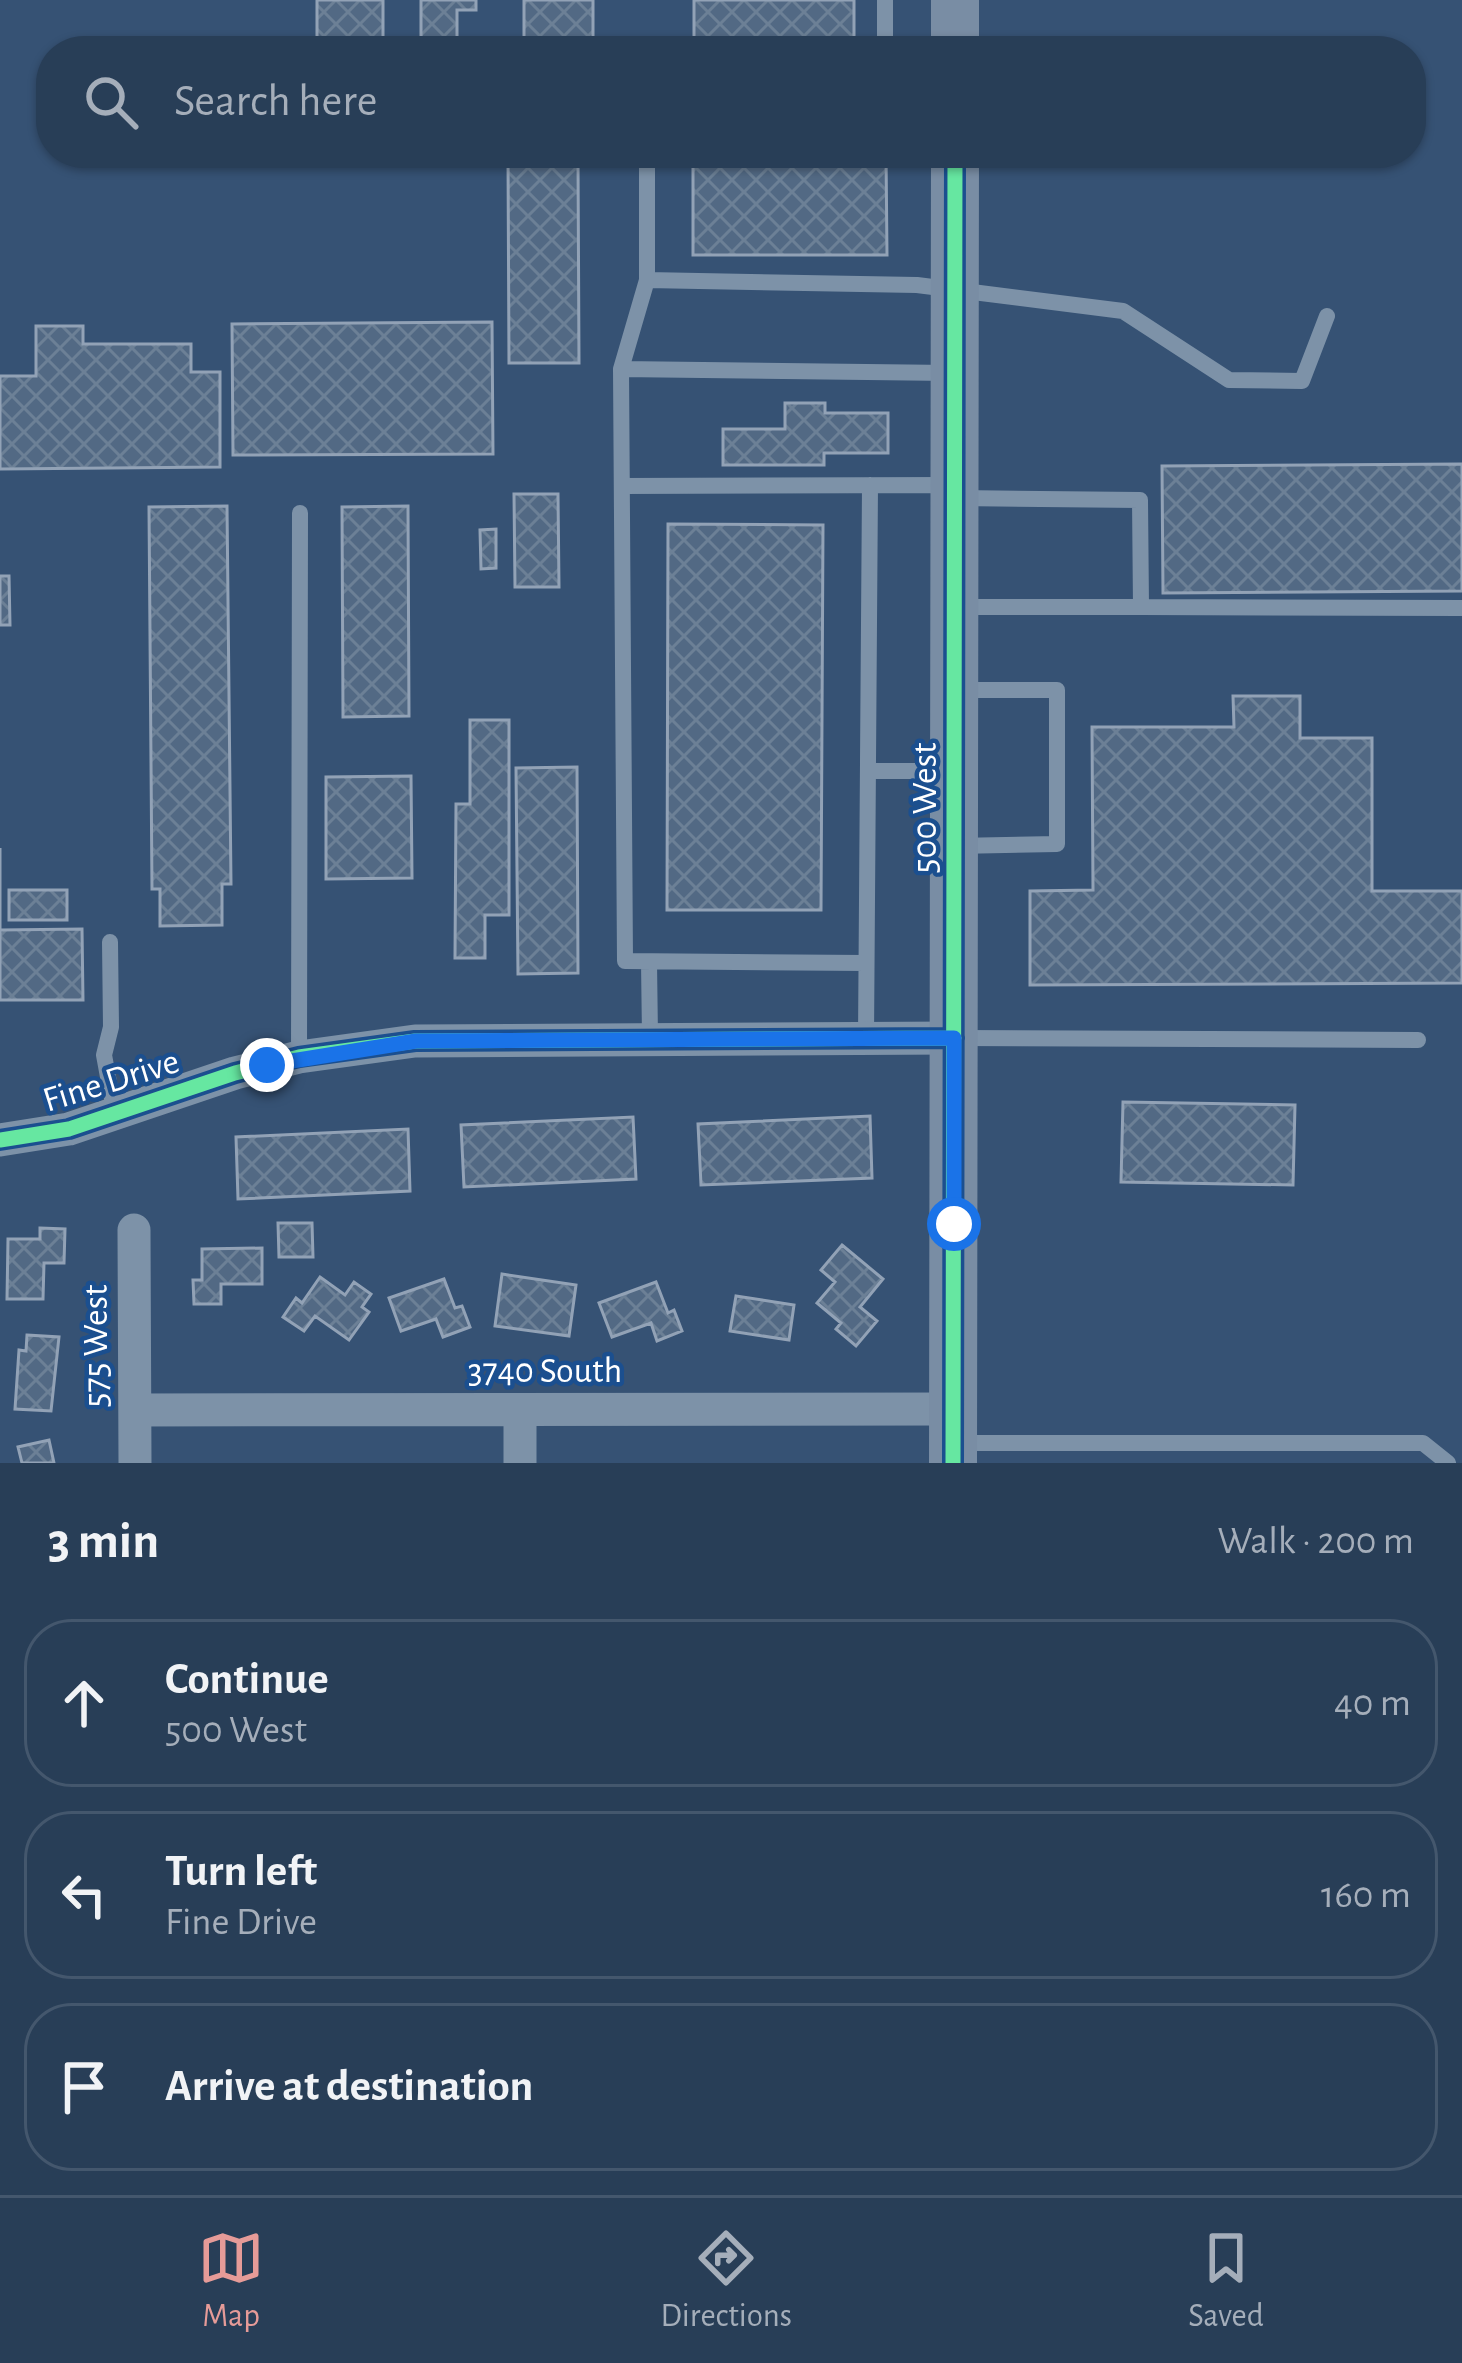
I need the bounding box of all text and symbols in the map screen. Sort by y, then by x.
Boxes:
search box [36,36,1426,168]
icon: search [78,69,144,135]
text: Search here [174,79,377,124]
street label: 500 West [907,742,943,873]
route end [240,1038,294,1092]
street label: Fine Drive [39,1043,183,1119]
route start [927,1197,981,1251]
street label: 575 West [78,1284,114,1408]
street label: 3740 South [468,1353,622,1389]
text: 3 min [48,1516,159,1567]
text: Walk · 200 m [1217,1522,1414,1561]
text: Continue [165,1657,329,1702]
icon: ahead [51,1670,117,1736]
text: 40 m [1334,1684,1411,1723]
text: 500 West [165,1711,307,1750]
text: Turn left [165,1849,317,1894]
icon: left [51,1862,117,1928]
text: 160 m [1321,1876,1411,1915]
text: Fine Drive [165,1903,317,1942]
icon: arrive [51,2054,117,2120]
text: Arrive at destination [165,2064,533,2109]
tab: Map [198,2225,264,2337]
tab: Directions [660,2225,792,2337]
tab: Saved [1188,2225,1264,2337]

